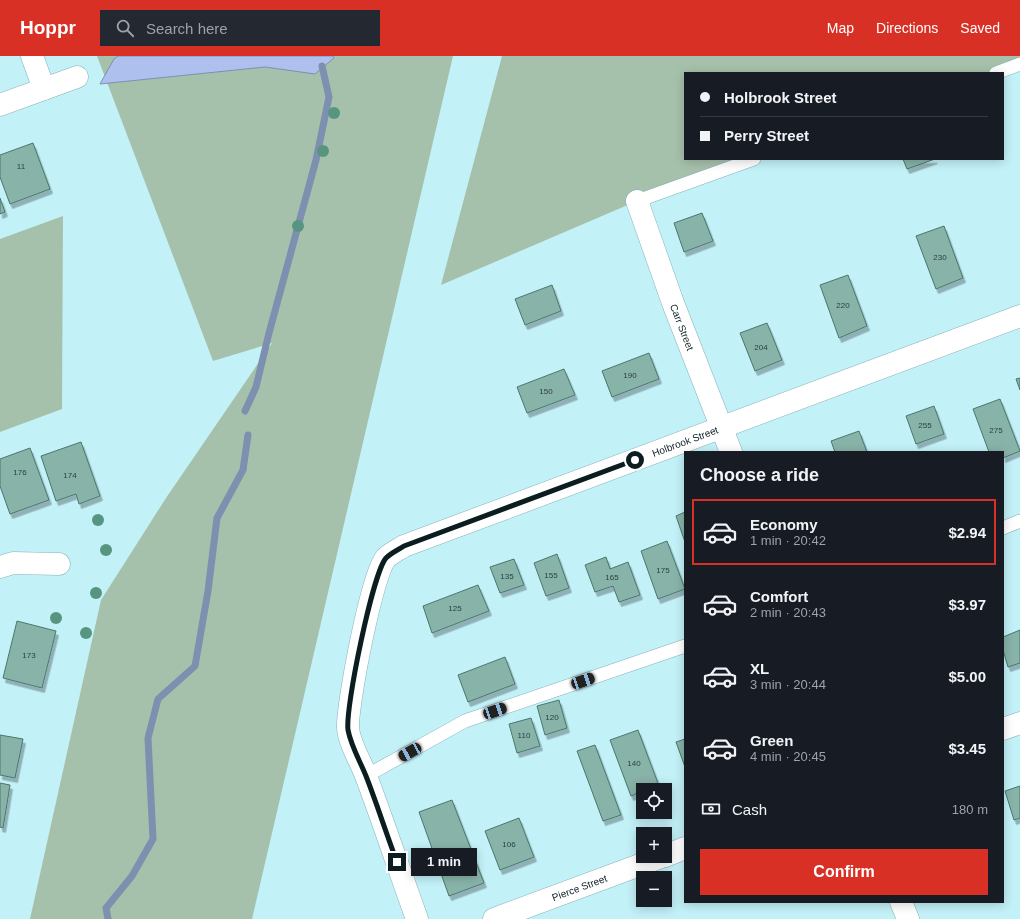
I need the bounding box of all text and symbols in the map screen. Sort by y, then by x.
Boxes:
search box [100,10,380,46]
text: Hoppr [20,17,76,38]
icon: search [114,17,136,39]
text: Search here [146,20,228,37]
text: Map [827,20,854,36]
text: Directions [876,20,938,36]
text: Saved [960,20,1000,36]
text: Holbrook Street [724,89,837,106]
text: Perry Street [724,127,809,144]
house number: 11 [17,162,26,171]
house number: 230 [933,253,947,262]
house number: 220 [836,301,850,310]
street label: Carr Street [668,302,696,352]
house number: 204 [754,343,768,352]
house number: 190 [623,371,637,380]
house number: 150 [539,387,553,396]
house number: 255 [918,421,932,430]
street label: Holbrook Street [650,424,720,458]
house number: 275 [989,426,1003,435]
route start [626,451,644,469]
text: Choose a ride [700,465,819,485]
house number: 176 [13,468,27,477]
house number: 174 [63,471,77,480]
icon: car [702,514,738,550]
text: Economy [750,516,818,533]
text: $2.94 [948,524,986,541]
text: 1 min · 20:42 [750,533,826,548]
house number: 175 [656,566,670,575]
house number: 155 [544,571,558,580]
house number: 135 [500,572,514,581]
house number: 165 [605,573,619,582]
icon: car [702,586,738,622]
text: Comfort [750,588,808,605]
text: $3.97 [948,596,986,613]
house number: 125 [448,604,462,613]
text: 2 min · 20:43 [750,605,826,620]
house number: 173 [22,651,36,660]
icon: car [702,658,738,694]
text: XL [750,660,769,677]
text: $5.00 [948,668,986,685]
car [570,671,596,691]
text: 3 min · 20:44 [750,677,826,692]
car [482,701,508,721]
house number: 120 [545,713,559,722]
icon: car [702,730,738,766]
house number: 110 [518,731,531,740]
text: Green [750,732,793,749]
text: $3.45 [948,740,986,757]
car [397,741,423,763]
text: 4 min · 20:45 [750,749,826,764]
house number: 140 [627,759,641,768]
map controls [636,783,672,907]
button: locate [636,783,672,819]
icon: cash [700,798,722,820]
text: Cash [732,801,767,818]
text: 180 m [952,802,988,817]
button: + [636,827,672,863]
house number: 106 [502,840,516,849]
callout: 1 min [411,848,477,876]
button: Confirm [700,849,988,895]
route end [388,853,406,871]
text: 1 min [427,854,461,869]
button: − [636,871,672,907]
street label: Pierce Street [550,872,609,903]

